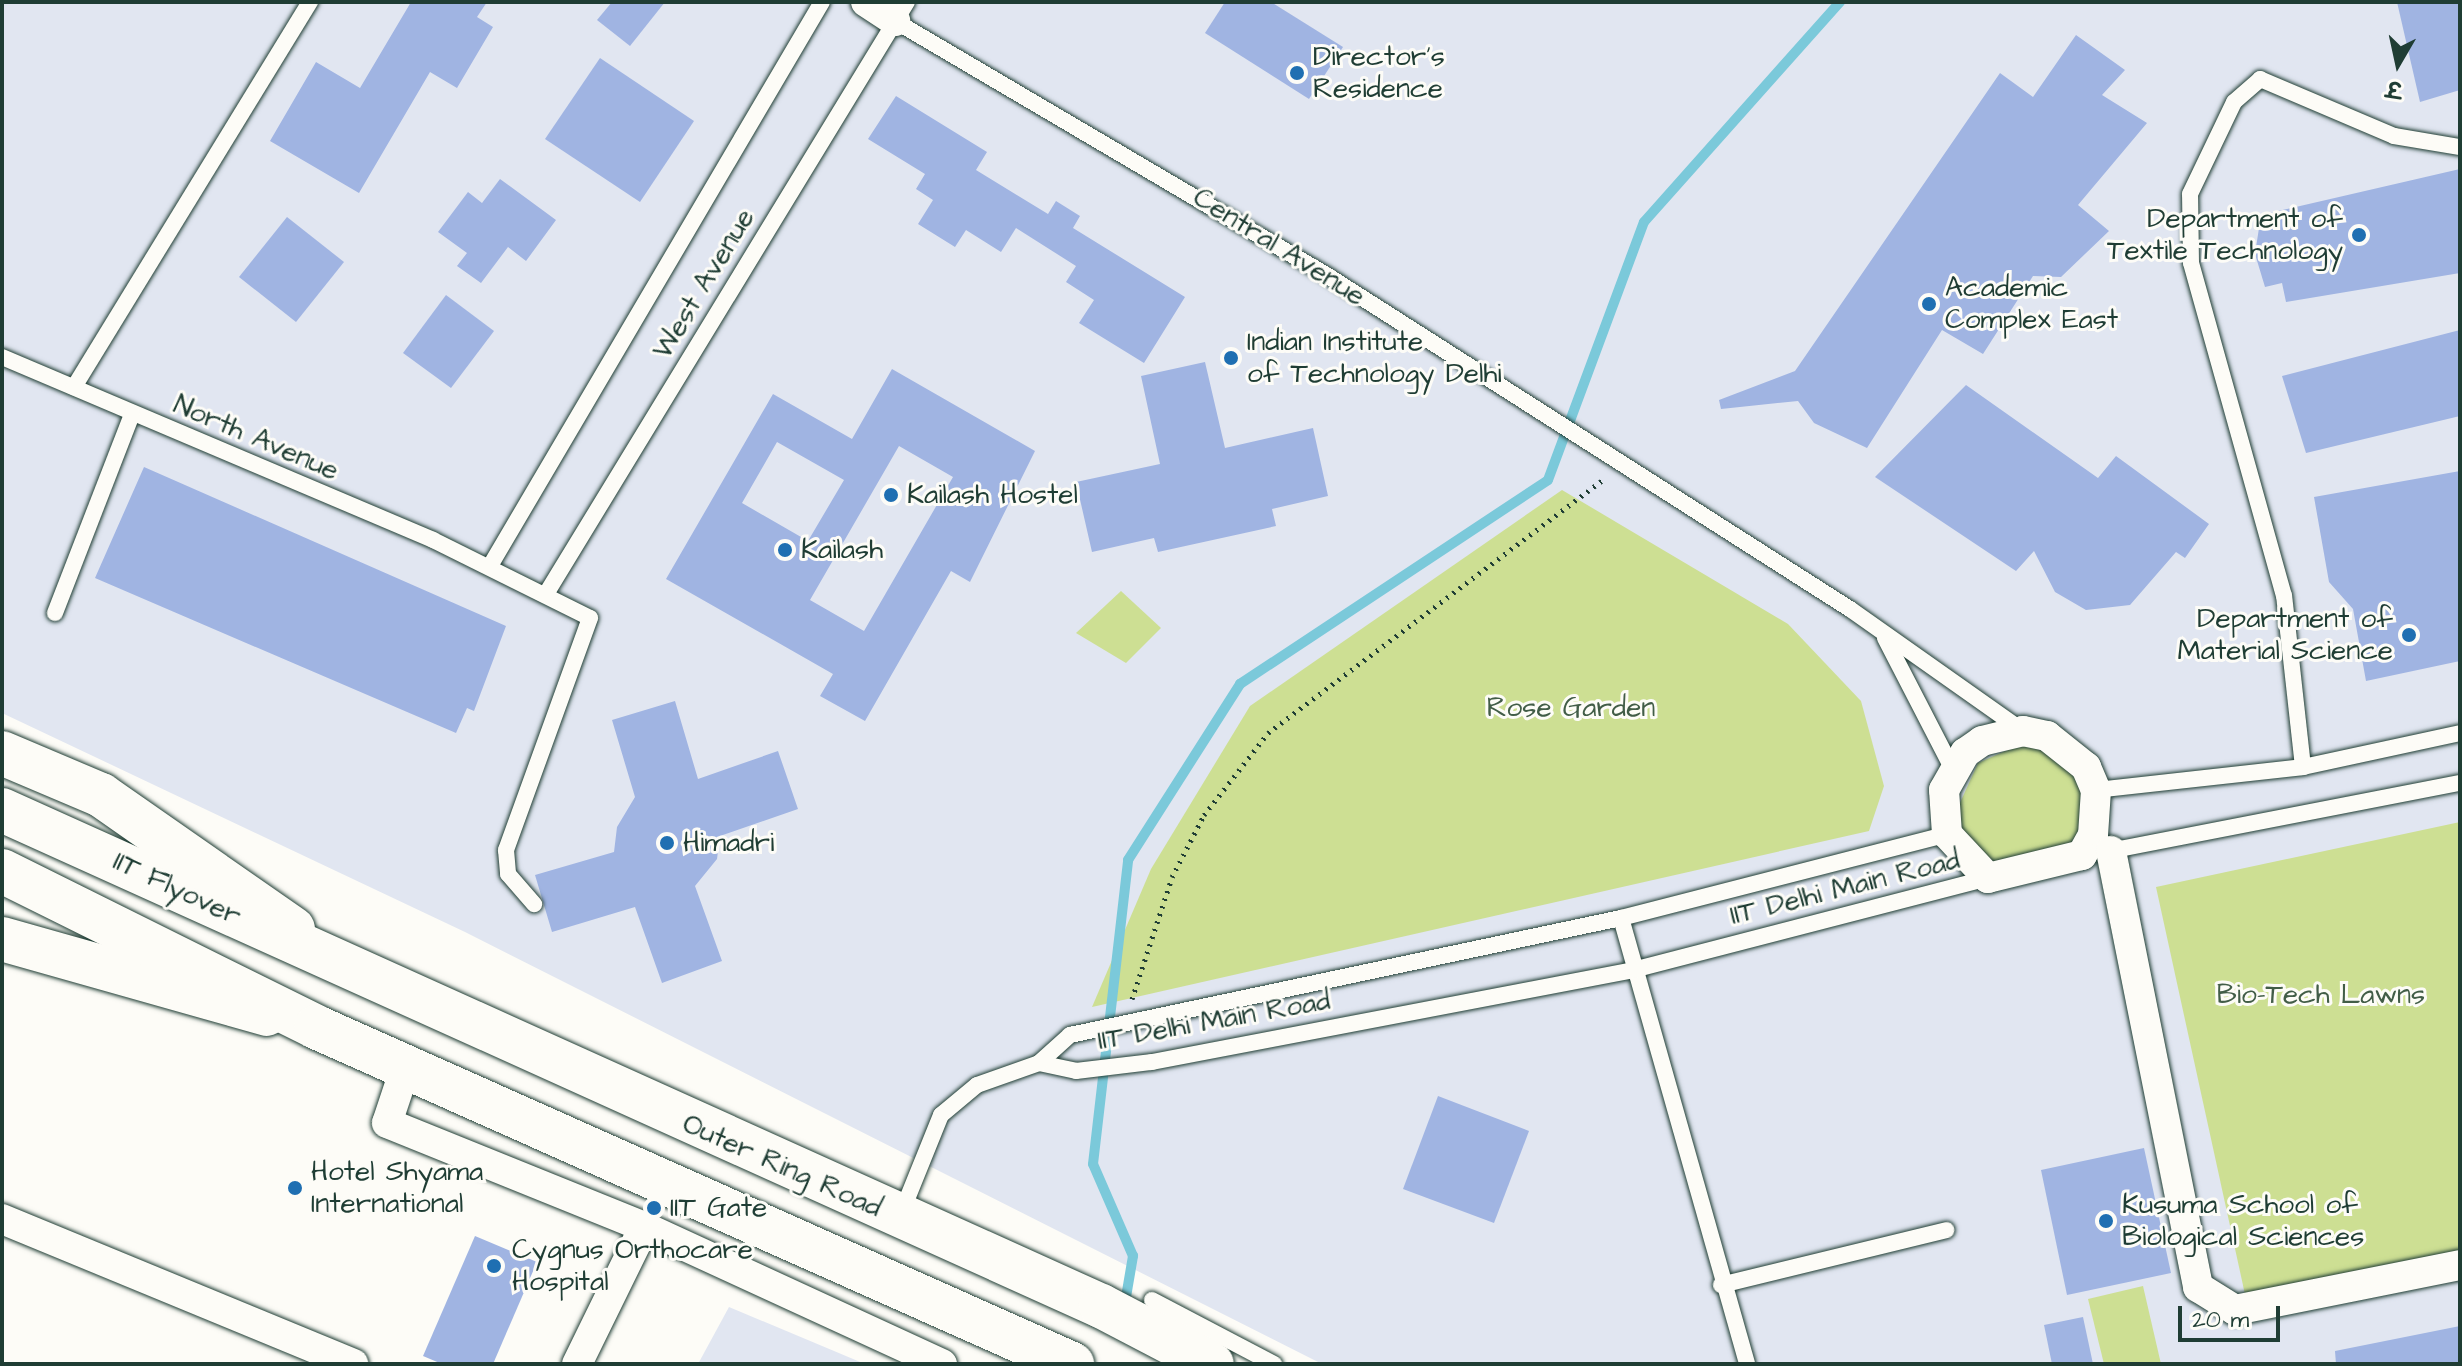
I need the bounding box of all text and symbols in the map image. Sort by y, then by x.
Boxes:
north arrow [2358,24,2438,104]
place label: Director's Residence [1313,40,1445,106]
marker: Director's Residence [1288,64,1306,82]
text: उ [2385,72,2404,105]
street label: Central Avenue [1187,181,1371,313]
place label: Department of Textile Technology [2107,202,2343,268]
street label: West Avenue [646,203,762,365]
marker: Department of Textile Technology [2350,226,2368,244]
place label: Academic Complex East [1945,271,2118,337]
marker: Academic Complex East [1920,295,1938,313]
place label: Indian Institute of Technology Delhi [1247,325,1501,391]
marker: Indian Institute of Technology Delhi [1222,349,1240,367]
street label: North Avenue [168,388,344,488]
place label: Kailash Hostel [907,478,1078,512]
marker: Kailash Hostel [882,486,900,504]
place label: Kailash [801,533,883,567]
marker: Kailash [776,541,794,559]
place label: Department of Material Science [2178,602,2393,668]
marker: Department of Material Science [2400,626,2418,644]
park label: Rose Garden [1487,691,1655,725]
place label: Himadri [683,826,774,860]
marker: Himadri [658,834,676,852]
street label: IIT Delhi Main Road [1727,843,1963,933]
street label: IIT Flyover [108,845,246,933]
park label: Bio-Tech Lawns [2217,978,2425,1012]
street label: IIT Delhi Main Road [1095,984,1333,1058]
street label: Outer Ring Road [677,1107,887,1225]
place label: Hotel Shyama International [311,1155,483,1221]
marker: Hotel Shyama International [286,1179,304,1197]
place label: Kusuma School of Biological Sciences [2122,1188,2364,1254]
place label: IIT Gate [670,1191,767,1225]
marker: IIT Gate [645,1199,663,1217]
marker: Kusuma School of Biological Sciences [2097,1212,2115,1230]
place label: Cygnus Orthocare Hospital [512,1233,753,1299]
marker: Cygnus Orthocare Hospital [483,1255,505,1277]
scale bar [2182,1290,2284,1340]
text: 20 m [2192,1303,2249,1337]

